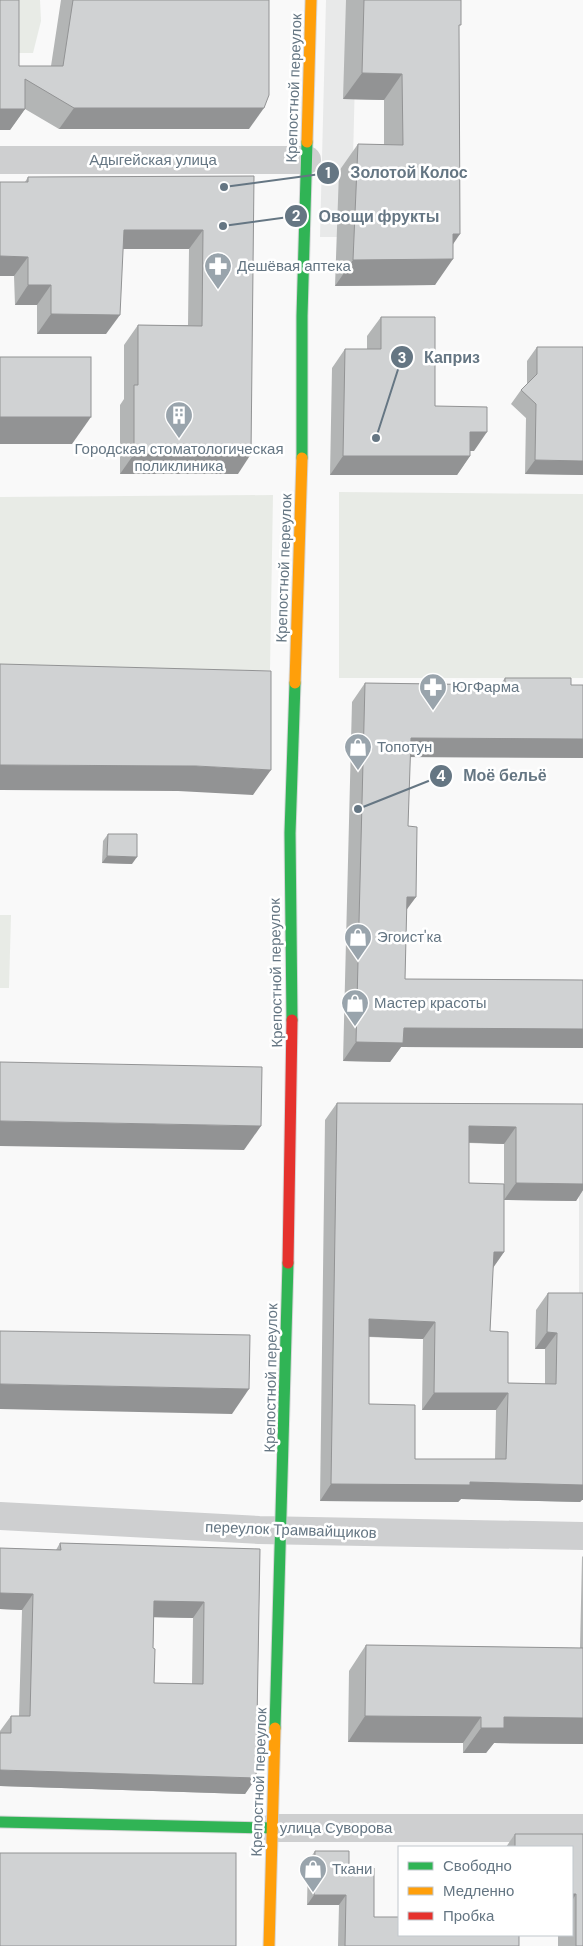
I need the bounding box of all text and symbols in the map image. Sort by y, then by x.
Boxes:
street label: Крепостной переулок [281,13,307,163]
street label: Адыгейская улица [89,150,217,170]
callout: Золотой Колос [316,157,478,188]
text: Золотой Колос [350,162,468,183]
text: 1 [325,163,331,183]
callout: Овощи фрукты [283,201,449,232]
text: 2 [292,206,301,226]
text: Овощи фрукты [319,206,439,227]
pharmacy icon: Дешёвая аптека [203,251,233,290]
place label: Дешёвая аптека [237,256,352,276]
callout: Каприз [389,342,491,373]
text: Каприз [424,347,480,368]
text: 3 [397,348,407,368]
building icon: Городская стоматологическая поликлиника [164,400,194,439]
place label: Городская стоматологическая поликлиника [74,439,284,476]
street label: Крепостной переулок [271,493,297,643]
pharmacy icon: ЮгФарма [418,672,448,711]
place label: ЮгФарма [452,677,520,697]
shop icon: Топотун [343,732,373,771]
place label: Топотун [377,737,432,757]
callout: Моё бельё [428,760,556,791]
text: Моё бельё [463,765,547,786]
text: 4 [436,766,446,786]
street label: Крепостной переулок [265,898,287,1048]
shop icon: Эгоист'ка [343,922,373,961]
place label: Эгоист'ка [377,927,442,947]
shop icon: Мастер красоты [340,988,370,1027]
place label: Мастер красоты [374,993,486,1013]
street label: Крепостной переулок [260,1303,282,1453]
street label: переулок Трамвайщиков [205,1517,377,1543]
street label: Крепостной переулок [246,1707,272,1857]
street label: улица Суворова [280,1818,393,1838]
legend [398,1846,573,1936]
shop icon: Ткани [298,1854,328,1893]
text: Свободно [443,1856,512,1876]
place label: Ткани [332,1859,372,1879]
text: Медленно [443,1881,514,1901]
text: Пробка [443,1906,495,1926]

